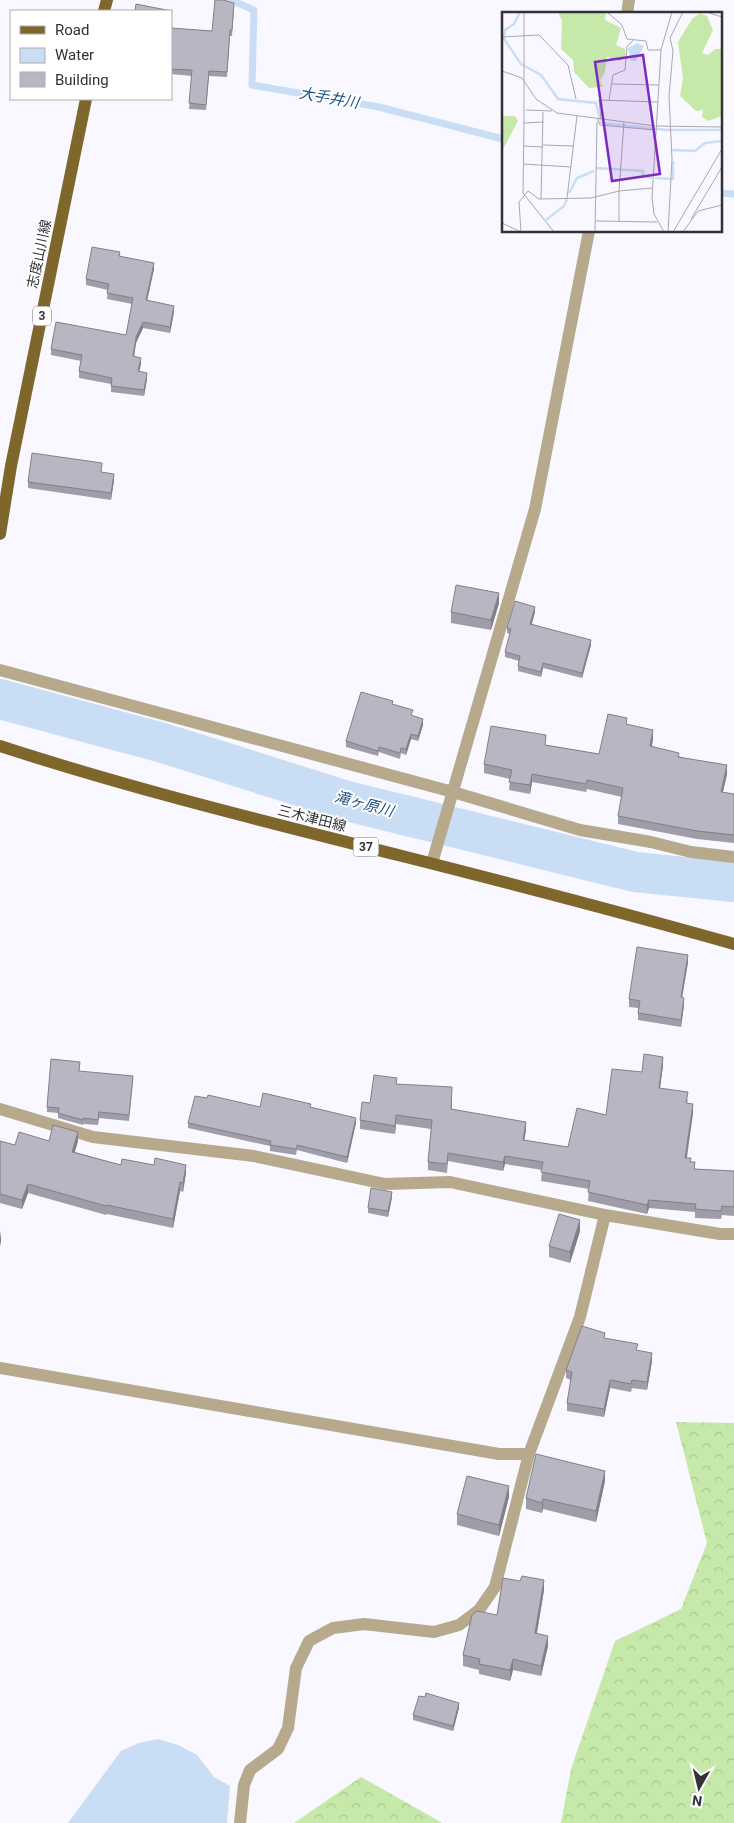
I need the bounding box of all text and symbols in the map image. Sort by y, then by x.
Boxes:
legend [10,10,172,100]
inset map [502,12,722,232]
text: Road [55,21,89,39]
text: Water [55,46,94,64]
text: Building [55,71,109,89]
water label: 大手井川 [298,84,362,112]
street label: 志度山川線 [24,218,54,290]
road number: 3 [33,306,51,326]
water label: 滝ヶ原川 [333,788,397,821]
street label: 三木津田線 [276,802,348,834]
road number: 37 [354,838,378,856]
north arrow [674,1763,724,1813]
text: N [691,1792,703,1809]

